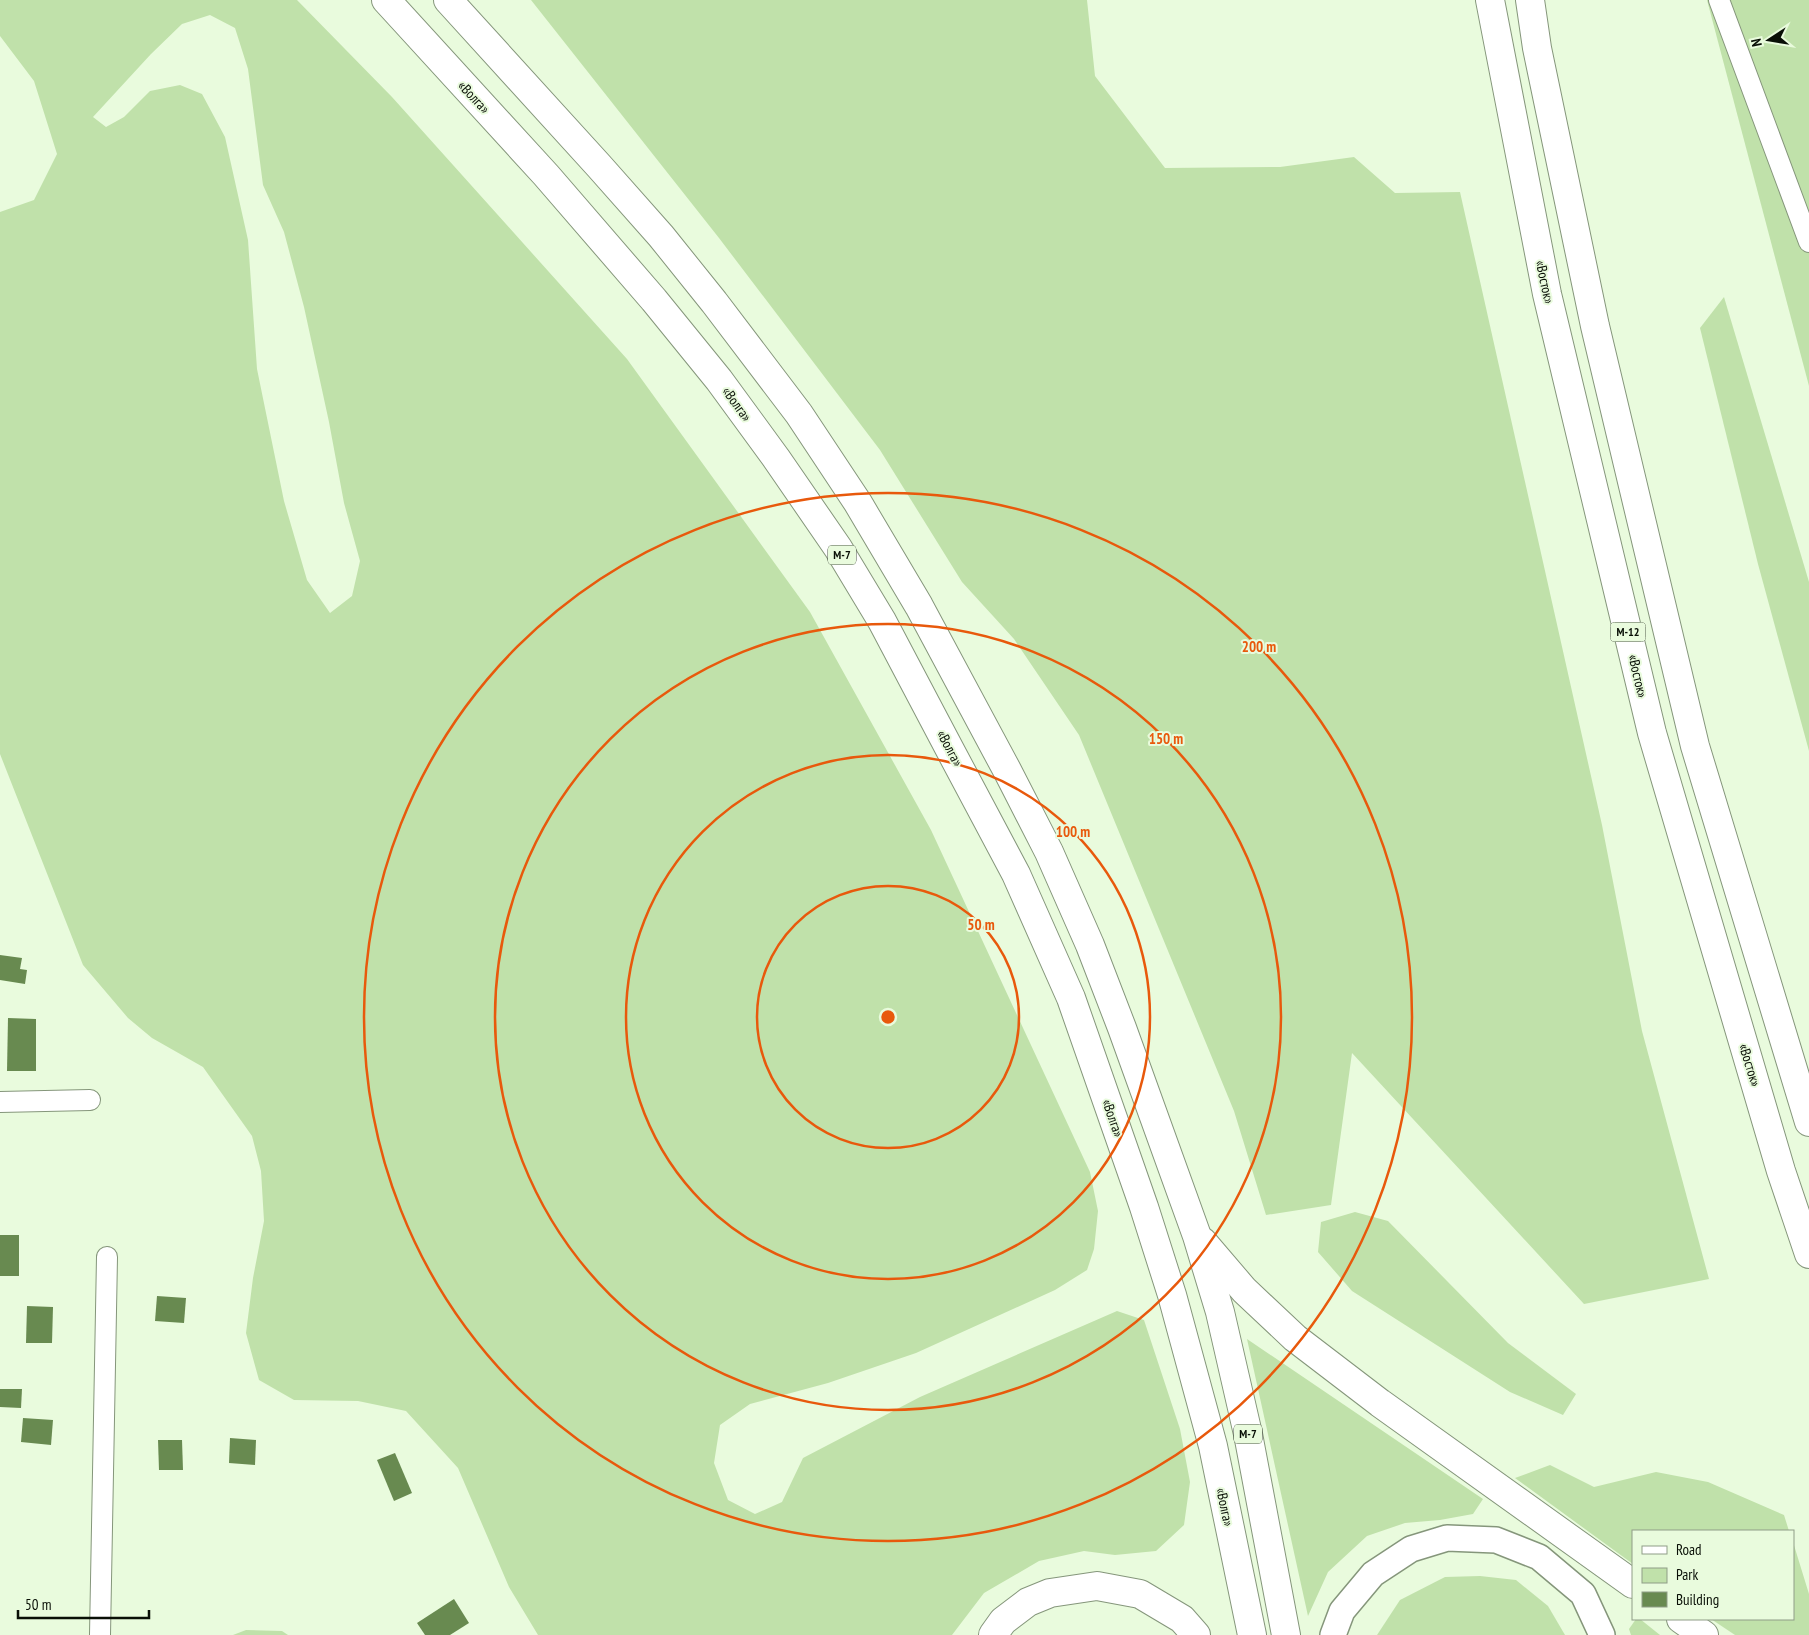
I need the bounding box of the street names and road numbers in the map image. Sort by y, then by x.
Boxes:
street label: «Волга» [454,77,494,117]
street label: «Восток» [1532,259,1558,305]
street label: «Волга» [718,383,756,425]
road number: М-7 [828,546,856,564]
road number: М-12 [1610,622,1646,642]
street label: «Восток» [1624,653,1652,699]
street label: «Волга» [933,727,967,769]
street label: «Восток» [1735,1041,1765,1089]
street label: «Волга» [1098,1097,1128,1139]
road number: М-7 [1234,1425,1262,1444]
street label: «Волга» [1212,1486,1238,1528]

